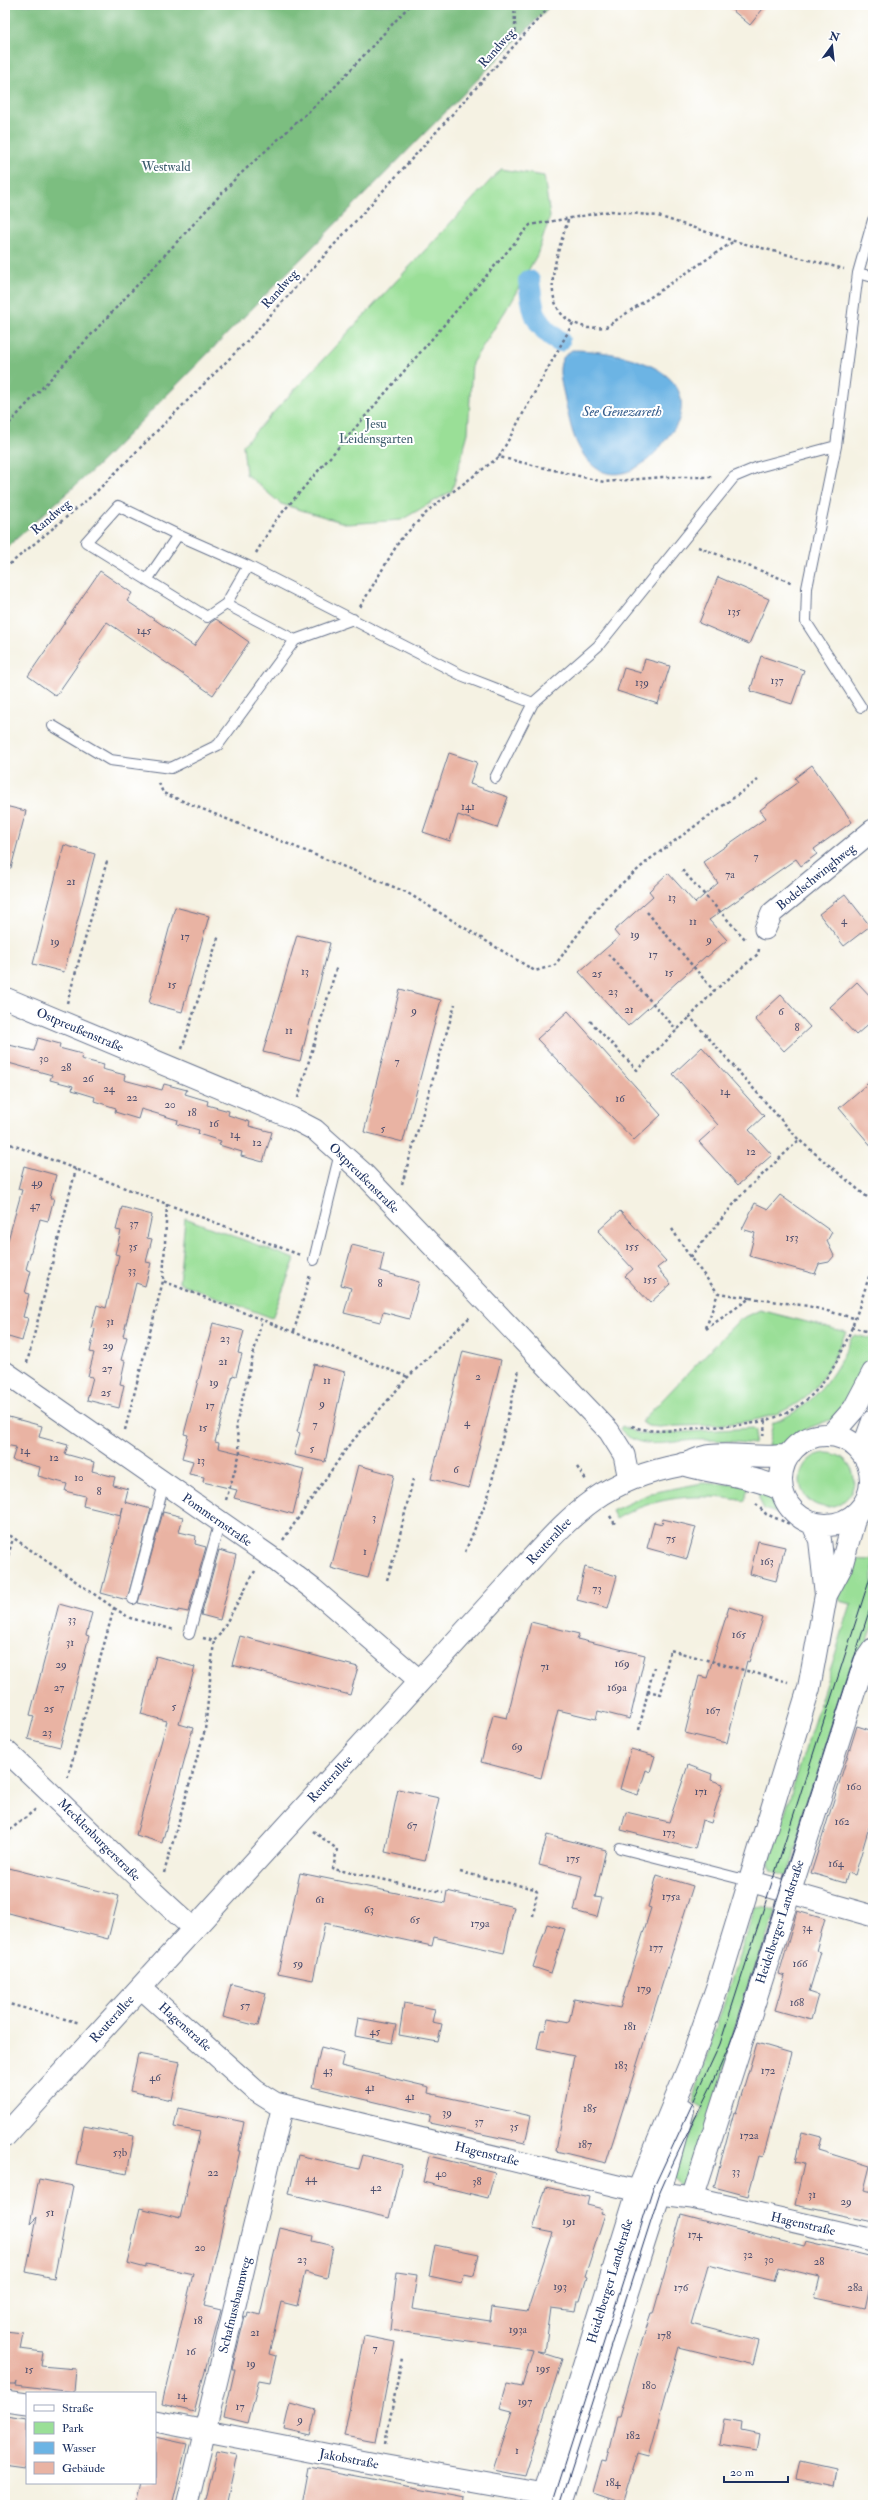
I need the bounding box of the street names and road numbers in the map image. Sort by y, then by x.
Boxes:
street label: Randweg [475,25,519,71]
street label: Randweg [258,266,302,312]
street label: Randweg [28,495,75,538]
street label: Bodelschwinghweg [773,840,859,914]
street label: Ostpreußenstraße [34,1004,127,1057]
street label: Ostpreußenstraße [325,1139,403,1218]
street label: Pommernstraße [179,1490,256,1550]
street label: Reuterallee [523,1514,575,1568]
street label: Reuterallee [304,1752,356,1806]
street label: Mecklenburgerstraße [54,1795,144,1885]
street label: Heidelberger Landstraße [752,1857,808,1986]
street label: Reuterallee [86,1991,138,2046]
street label: Hagenstraße [155,1999,215,2055]
street label: Hagenstraße [453,2138,521,2170]
street label: Hagenstraße [769,2209,837,2239]
street label: Heidelberger Landstraße [583,2216,637,2345]
street label: Schafnussbaumweg [215,2254,255,2355]
street label: Jakobstraße [317,2445,381,2473]

